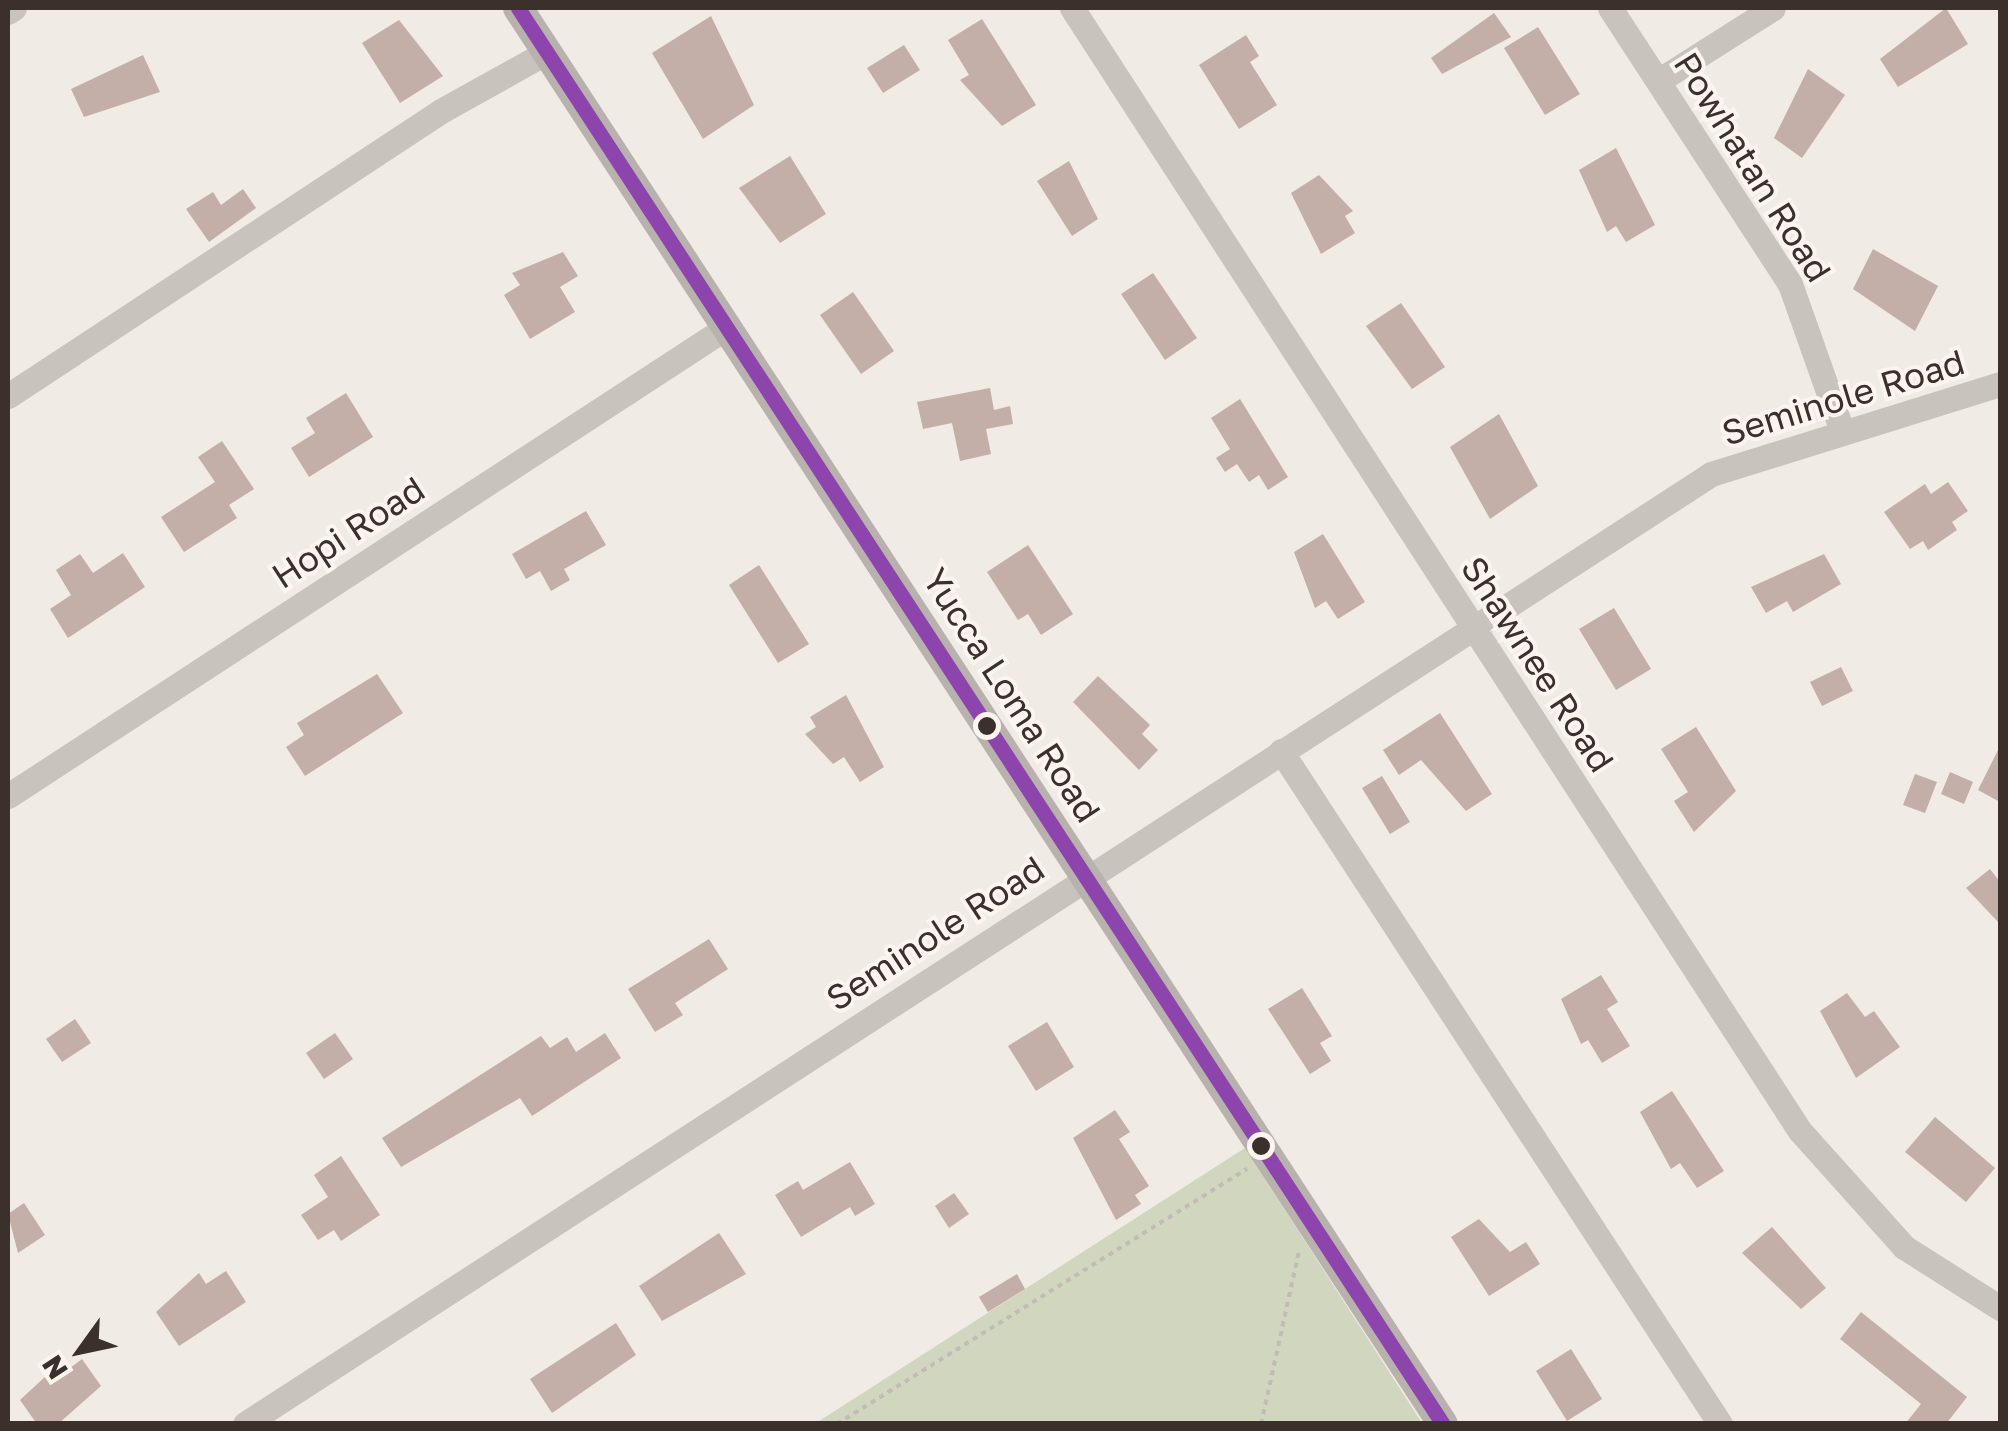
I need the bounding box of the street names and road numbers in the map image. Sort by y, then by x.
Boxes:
street label: Powhatan Road [1666,45,1840,289]
street label: Seminole Road [1717,340,1969,454]
street label: Hopi Road [264,467,432,597]
street label: Shawnee Road [1453,548,1623,780]
street label: Yucca Loma Road [914,560,1110,830]
street label: Seminole Road [818,847,1052,1019]

